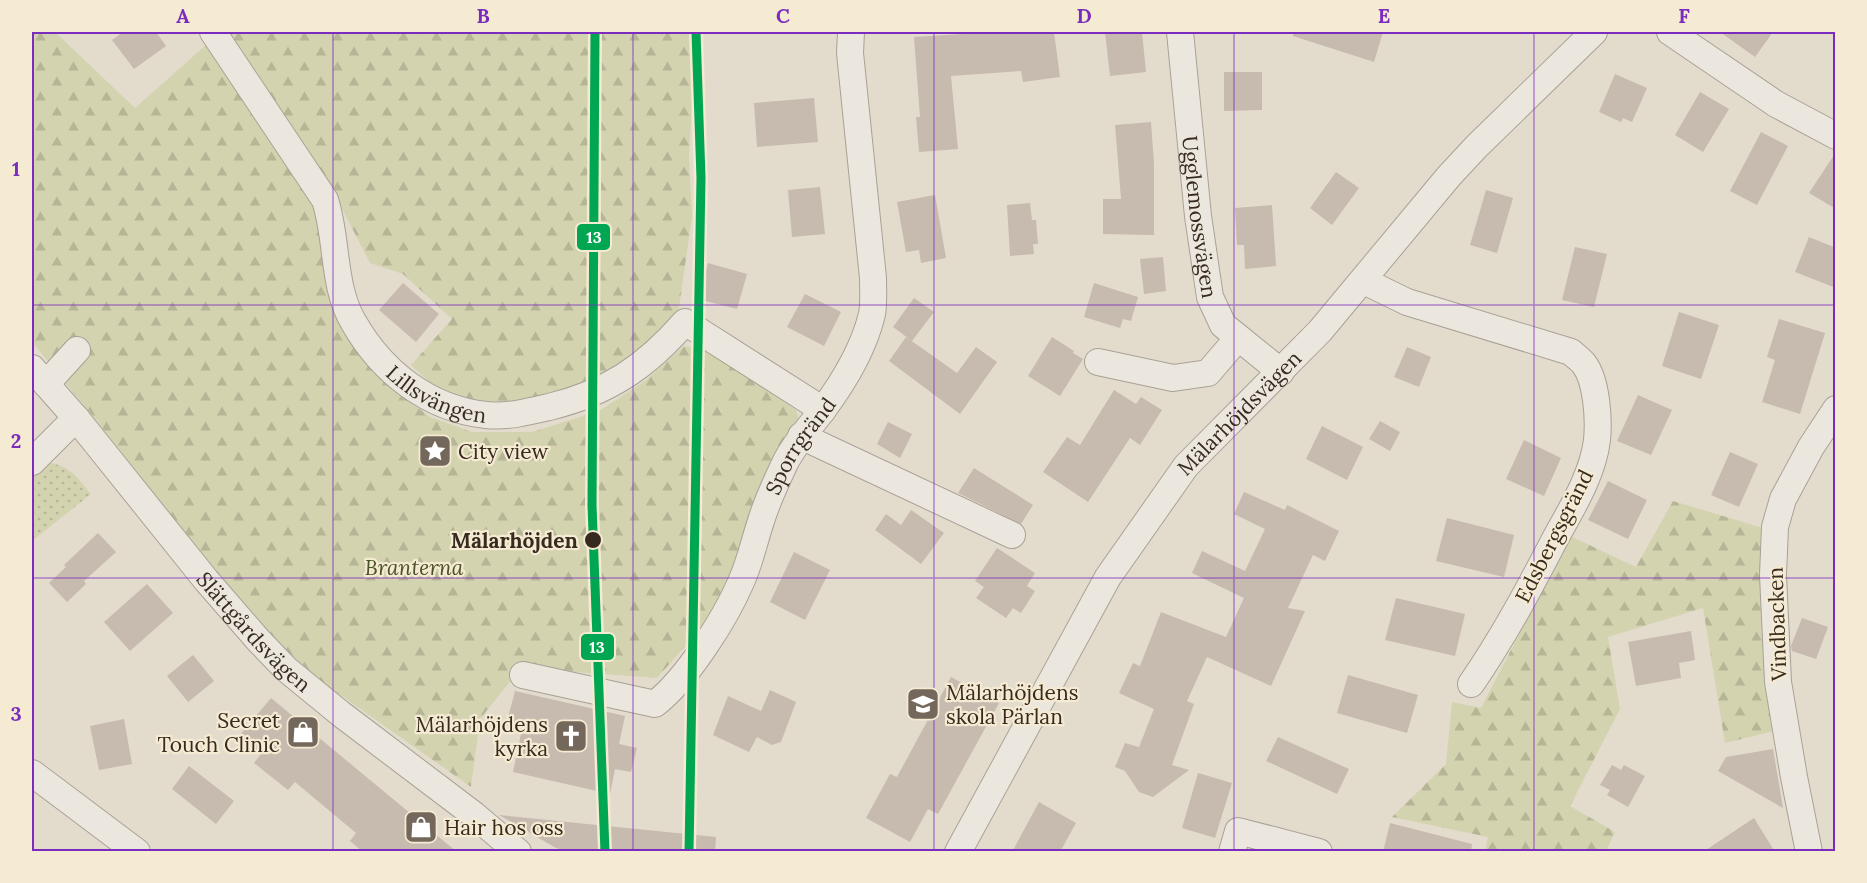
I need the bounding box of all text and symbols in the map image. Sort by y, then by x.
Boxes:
text: A [176,3,190,28]
text: B [476,3,490,28]
text: C [776,3,790,28]
text: D [1076,3,1092,28]
text: E [1378,3,1390,28]
text: F [1678,3,1690,28]
street label: Ugglemossvägen [1177,134,1224,300]
text: 1 [12,156,20,181]
line badge: 13 [576,223,611,251]
text: 13 [586,227,602,247]
street label: Mälarhöjdsvägen [1171,344,1307,481]
street label: Lillsvängen [381,359,489,429]
street label: Sporrgränd [759,392,841,499]
text: 2 [11,428,21,453]
place icon: City view [417,433,453,469]
place label: City view [458,438,548,465]
street label: Edsbergsgränd [1509,465,1599,607]
place label: Mälarhöjden [451,527,578,554]
marker: Mälarhöjden [583,530,603,550]
park label: Branterna [365,554,464,581]
street label: Slättgårdsvägen [191,566,317,698]
street label: Vindbacken [1762,566,1793,682]
line badge: 13 [580,633,615,661]
text: 13 [589,637,605,657]
place label: Mälarhöjdens skola Pärlan [946,679,1078,730]
school or university icon: Mälarhöjdens skola Pärlan [905,686,941,722]
text: 3 [10,701,22,726]
place label: Secret Touch Clinic [157,707,281,758]
place label: Mälarhöjdens kyrka [416,711,548,762]
shop icon: Secret Touch Clinic [285,714,321,750]
church icon: Mälarhöjdens kyrka [553,718,589,754]
shop icon: Hair hos oss [403,809,439,845]
place label: Hair hos oss [444,814,563,841]

